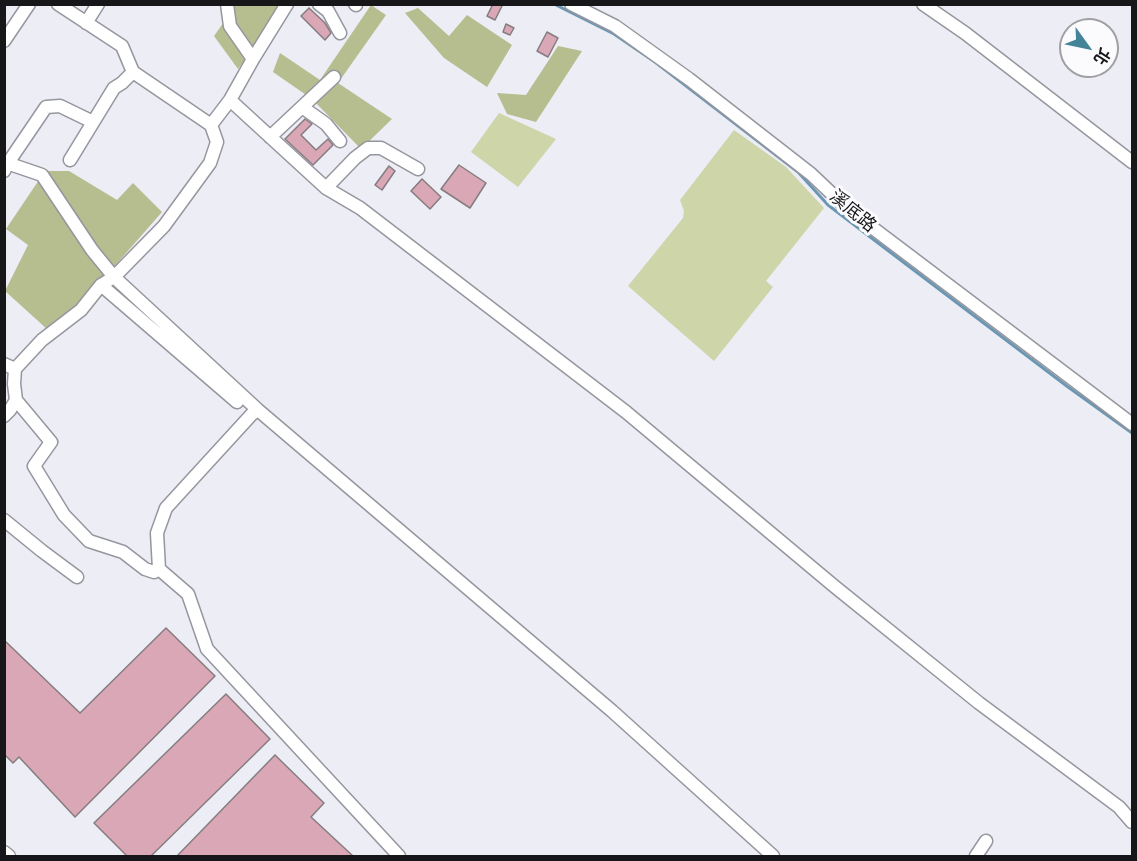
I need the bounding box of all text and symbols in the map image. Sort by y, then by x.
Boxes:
north arrow [1059,18,1119,78]
text: 北 [1091,45,1115,69]
street label: 溪底路 [825,185,881,237]

